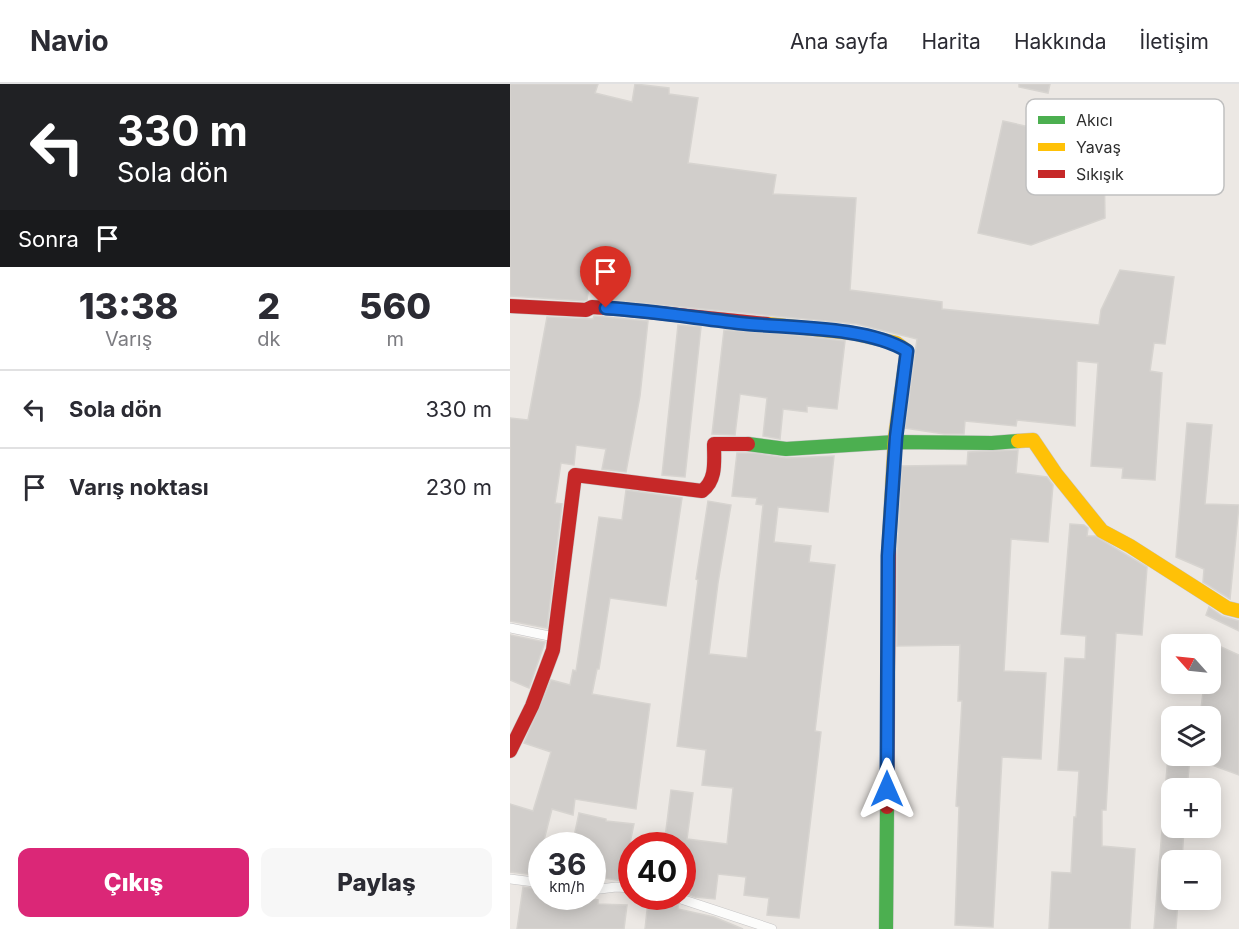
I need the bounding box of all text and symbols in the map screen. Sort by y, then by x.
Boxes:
text: Navio [30,24,109,58]
text: Ana sayfa [790,29,888,54]
text: Harita [921,29,981,54]
text: Hakkında [1014,29,1107,54]
text: İletişim [1140,29,1209,54]
legend [1026,99,1224,195]
text: 330 m [117,105,248,156]
icon: left [18,108,96,186]
text: Akıcı [1076,110,1113,130]
text: Yavaş [1076,137,1121,157]
text: Sola dön [117,156,228,189]
text: Sıkışık [1076,164,1124,184]
icon: arrive [91,222,124,255]
text: Sonra [18,226,79,252]
pin [580,246,631,308]
icon: arrive [589,255,622,288]
text: 13:38 [79,284,178,328]
text: 2 [257,284,280,328]
text: 560 [359,284,431,328]
text: Varış [105,327,152,351]
text: dk [257,327,280,351]
text: m [386,327,404,351]
icon: left [18,393,51,426]
text: Sola dön [69,396,162,422]
text: 330 m [425,396,492,422]
icon: arrive [18,471,51,504]
text: Varış noktası [69,474,209,500]
text: 230 m [426,474,492,500]
north arrow [1161,634,1221,694]
map controls [1161,634,1221,910]
button: layers [1161,706,1221,766]
position arrow [855,757,919,821]
button: + [1161,778,1221,838]
speed limit sign: 40 [618,832,696,910]
text: 36 [548,846,586,882]
button: Çıkış [18,848,249,917]
button: Paylaş [261,848,492,917]
button: − [1161,850,1221,910]
text: km/h [549,877,585,896]

